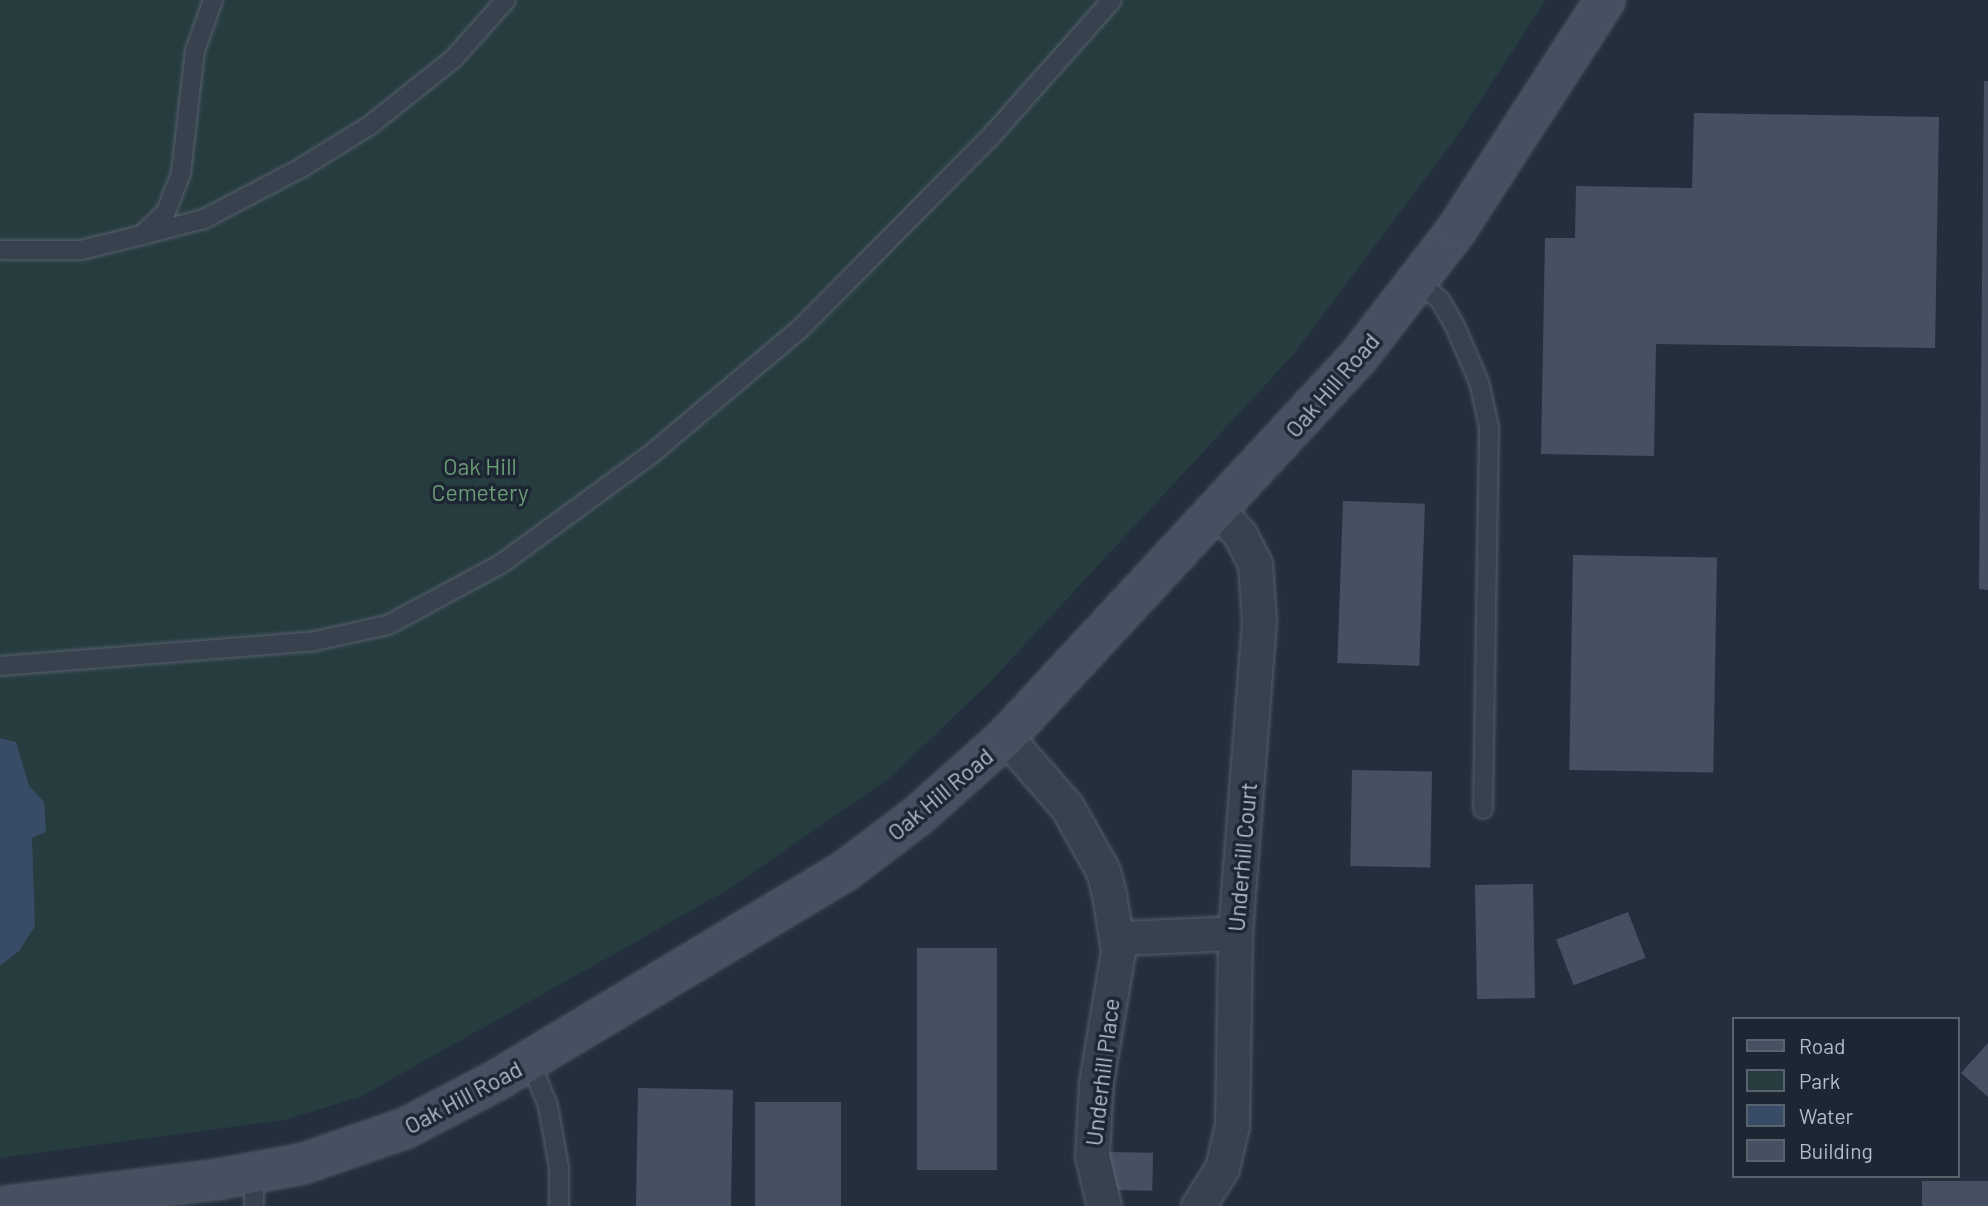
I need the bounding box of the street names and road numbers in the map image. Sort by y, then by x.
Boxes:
street label: Oak Hill Road [1279,327,1385,443]
street label: Oak Hill Road [882,742,998,846]
street label: Underhill Court [1222,781,1262,933]
street label: Underhill Place [1079,997,1125,1147]
street label: Oak Hill Road [400,1055,526,1139]

